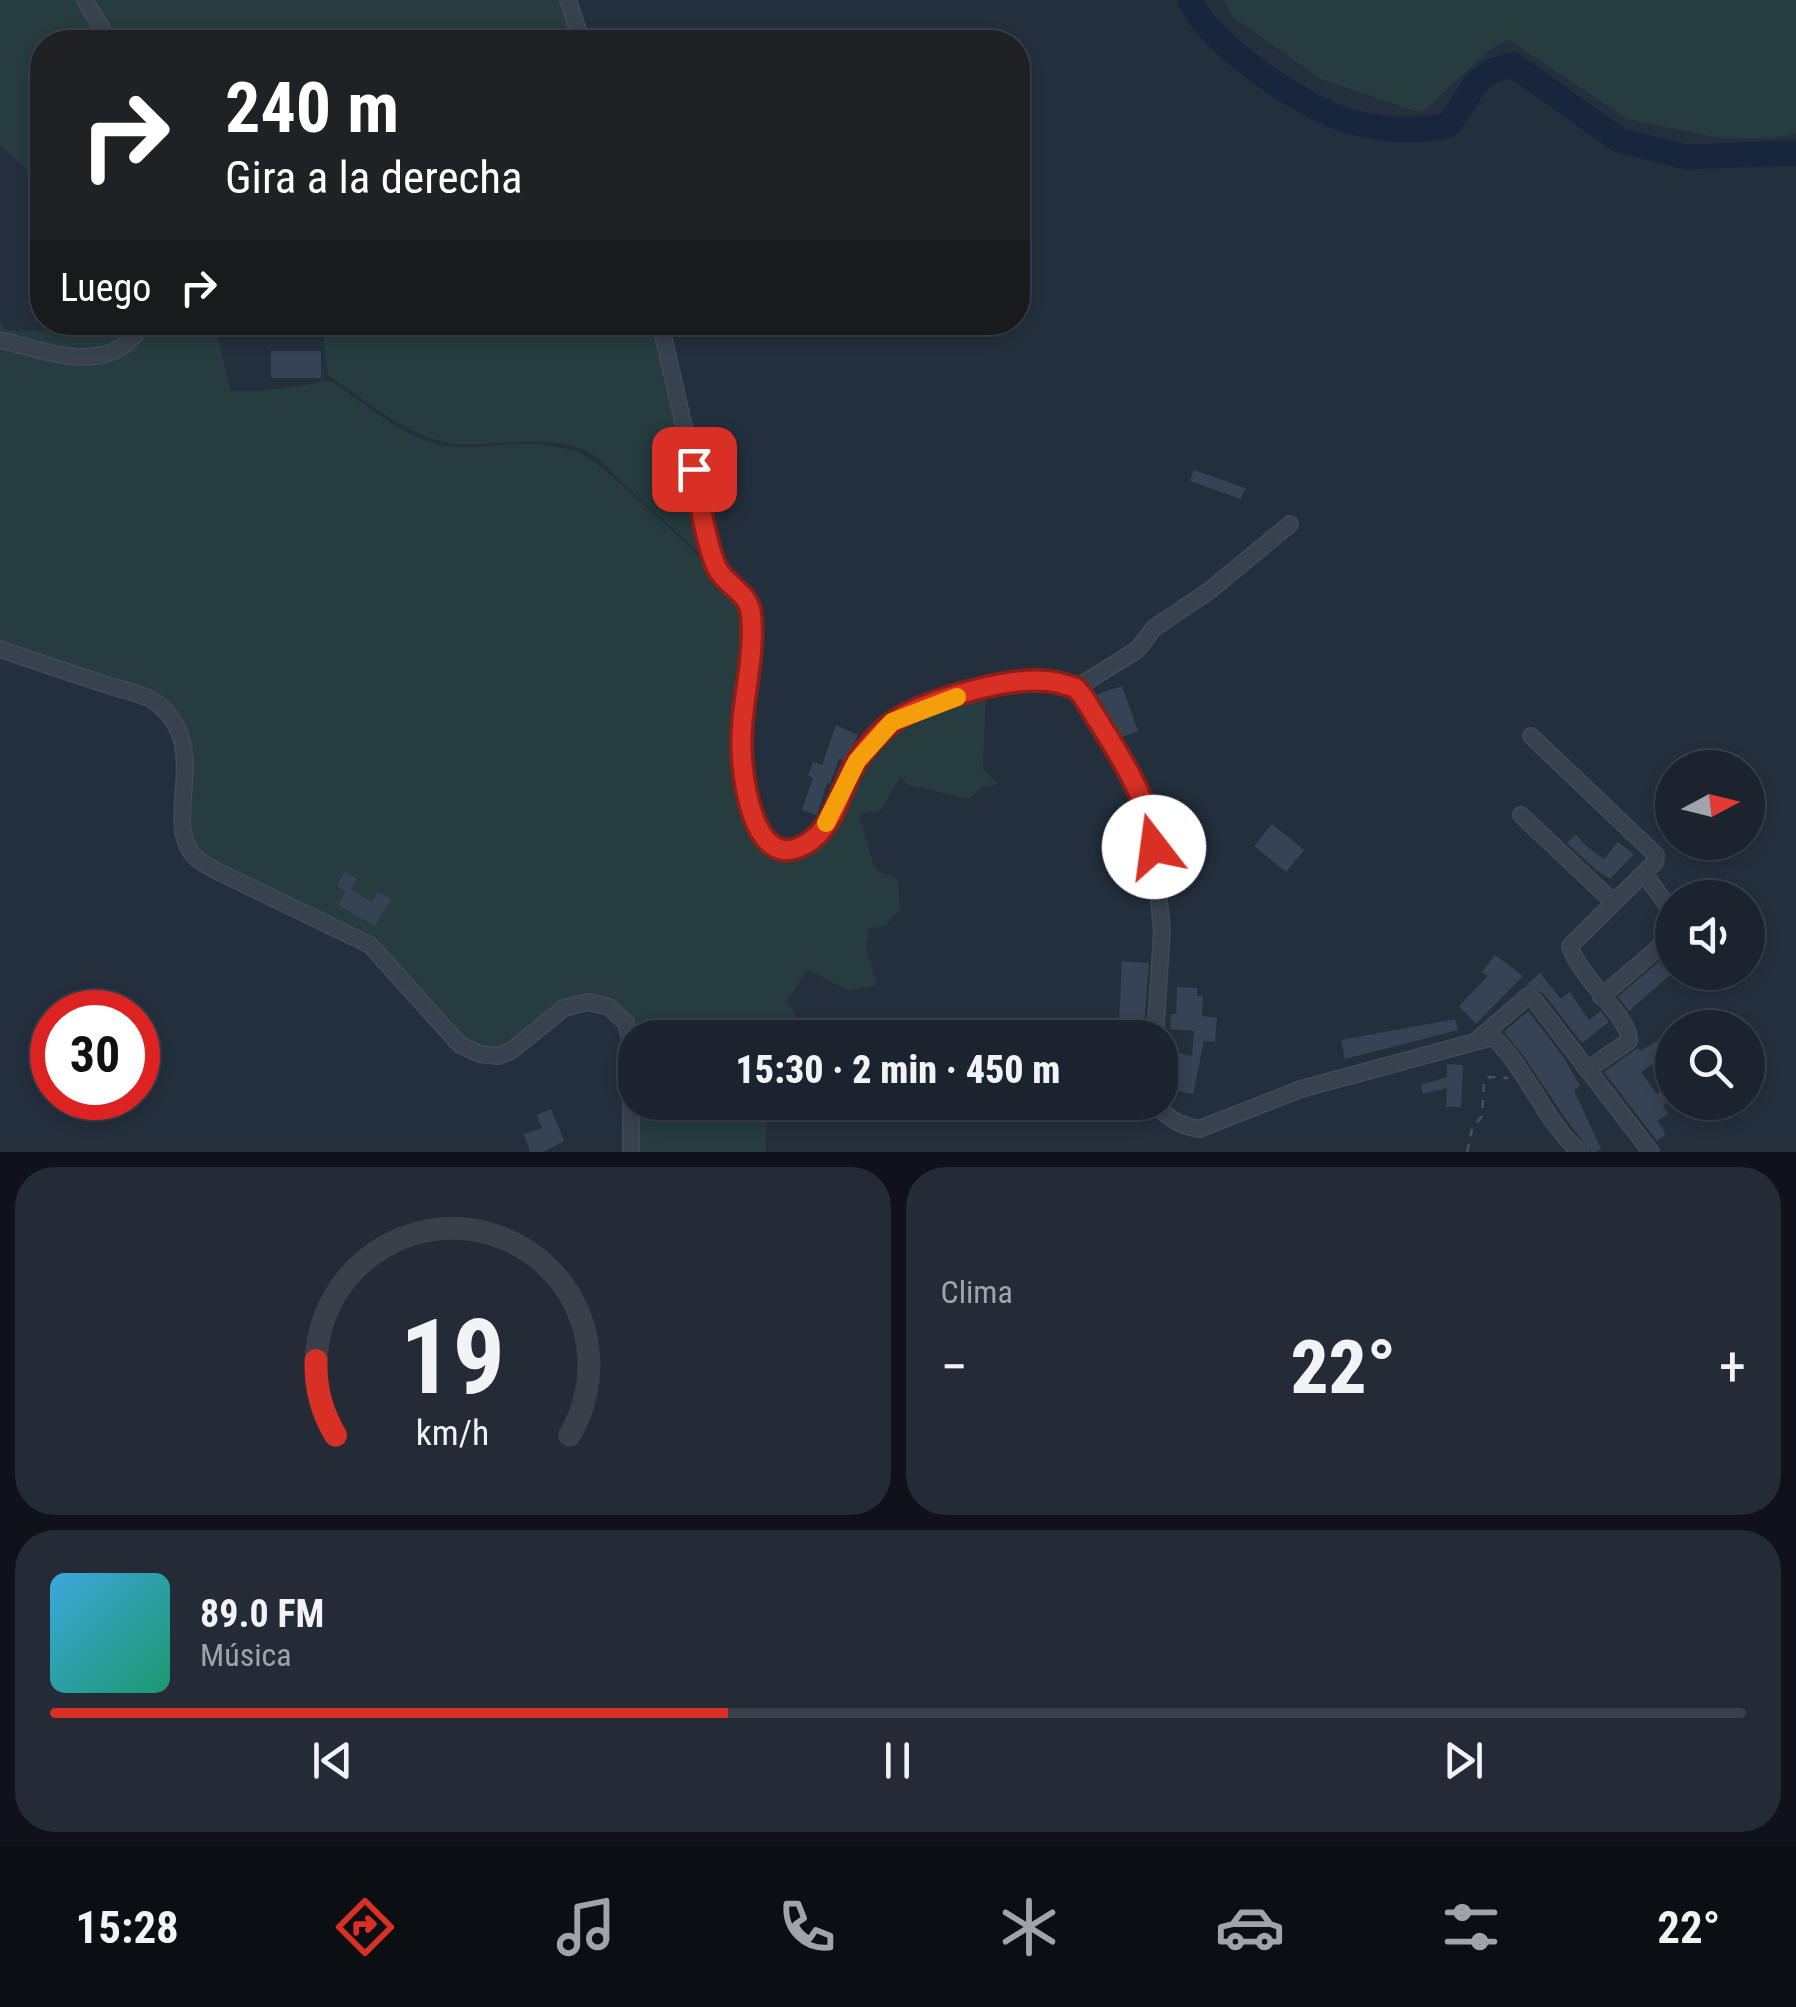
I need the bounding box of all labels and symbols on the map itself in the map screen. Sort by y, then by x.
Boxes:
pin [652,427,737,512]
north arrow [1655,750,1765,860]
position arrow [1102,795,1206,899]
speed limit sign: 30 [30,990,160,1120]

